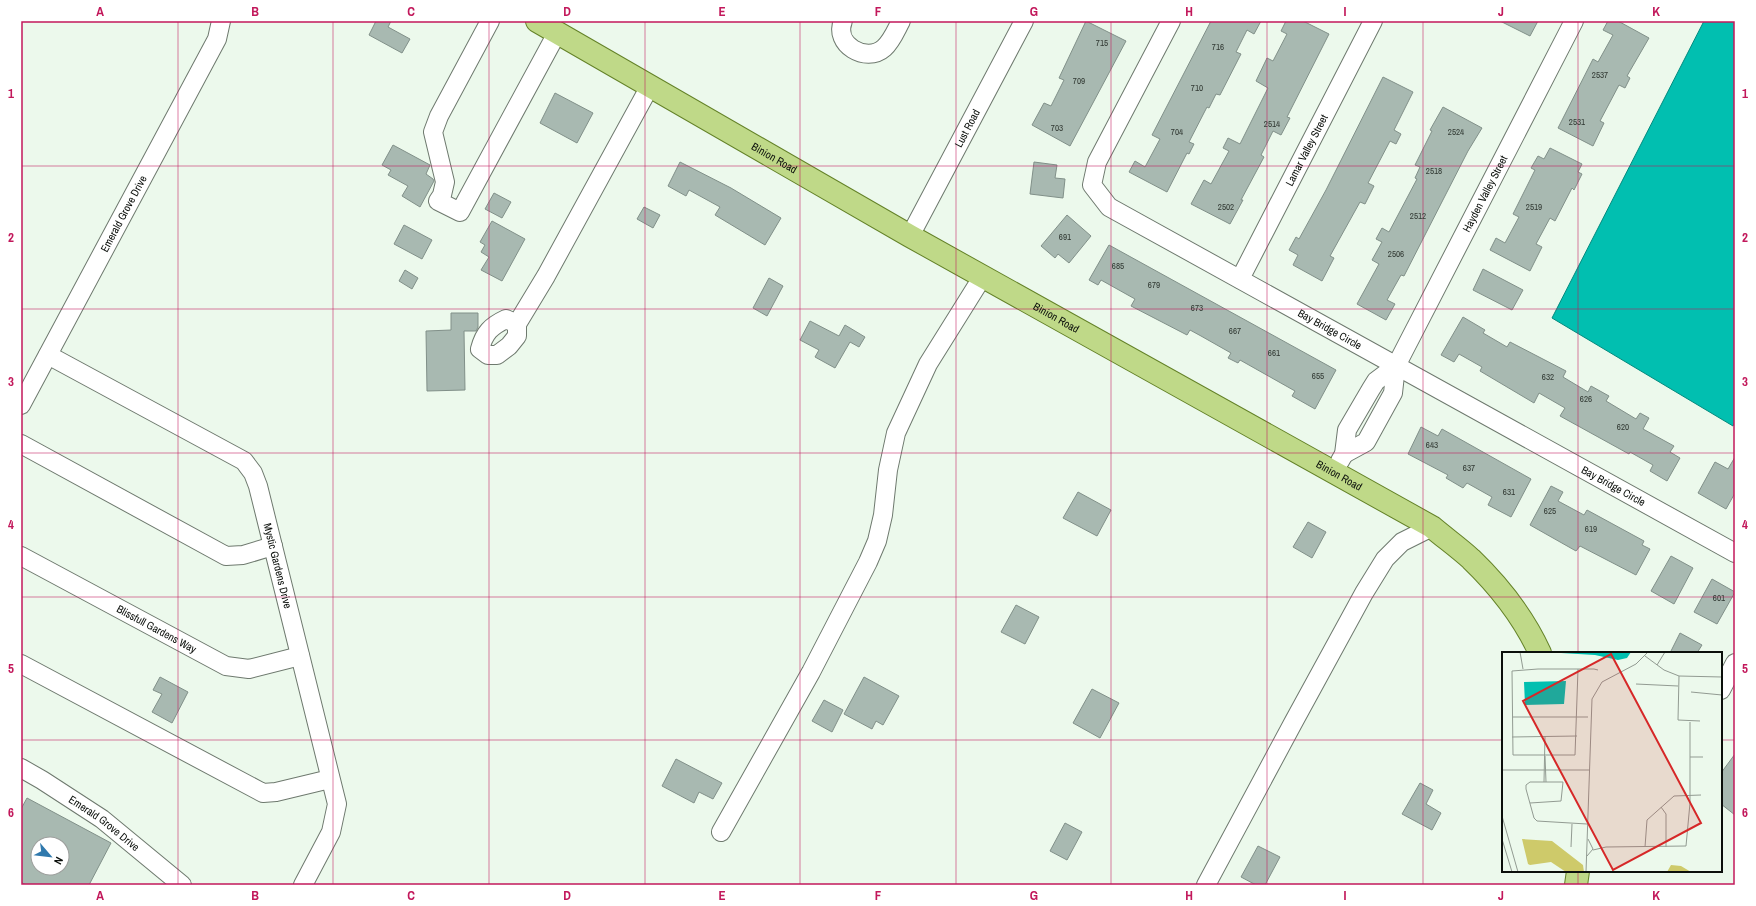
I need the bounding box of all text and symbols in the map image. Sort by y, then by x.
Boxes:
text: A [96,3,104,20]
text: B [251,3,259,20]
text: C [407,3,415,20]
text: D [563,3,571,20]
text: E [718,3,726,20]
text: F [875,3,882,20]
text: G [1030,3,1038,20]
text: H [1185,3,1193,20]
text: I [1344,3,1347,20]
text: J [1498,3,1504,20]
text: K [1652,3,1660,20]
house number: 715 [1096,37,1108,49]
house number: 716 [1212,41,1224,53]
house number: 2537 [1592,69,1608,81]
house number: 709 [1073,75,1085,87]
house number: 710 [1191,82,1203,94]
text: 1 [8,85,14,102]
text: 1 [1742,85,1748,102]
street label: Lust Road [951,107,983,150]
street label: Lamar Valley Street [1282,111,1331,188]
house number: 2531 [1569,116,1585,128]
house number: 2514 [1264,118,1280,130]
house number: 703 [1051,122,1063,134]
house number: 704 [1171,126,1183,138]
house number: 2524 [1448,126,1464,138]
street label: Binion Road [749,139,800,176]
street label: Hayden Valley Street [1459,153,1511,234]
house number: 2518 [1426,165,1442,177]
street label: Emerald Grove Drive [97,173,150,254]
house number: 2502 [1218,201,1234,213]
house number: 2519 [1526,201,1542,213]
house number: 2512 [1410,210,1426,222]
text: 2 [8,229,14,246]
text: 2 [1742,229,1748,246]
house number: 691 [1059,231,1071,243]
house number: 2506 [1388,248,1404,260]
house number: 685 [1112,260,1124,272]
house number: 679 [1148,279,1160,291]
street label: Binion Road [1031,299,1082,336]
house number: 673 [1191,302,1203,314]
street label: Bay Bridge Circle [1296,306,1364,352]
house number: 667 [1229,325,1241,337]
house number: 661 [1268,347,1280,359]
house number: 655 [1312,370,1324,382]
house number: 632 [1542,371,1554,383]
text: 3 [8,373,14,390]
text: 3 [1742,373,1748,390]
house number: 626 [1580,393,1592,405]
house number: 620 [1617,421,1629,433]
house number: 643 [1426,439,1438,451]
street label: Binion Road [1314,457,1365,494]
house number: 637 [1463,462,1475,474]
street label: Bay Bridge Circle [1579,463,1648,509]
house number: 631 [1503,486,1515,498]
house number: 625 [1544,505,1556,517]
text: 4 [8,516,14,533]
text: 4 [1742,516,1748,533]
street label: Mystic Gardens Drive [260,522,295,610]
house number: 619 [1585,523,1597,535]
house number: 601 [1713,592,1725,604]
street label: Blissfull Gardens Way [114,602,199,656]
inset map [1502,652,1722,872]
text: 5 [8,660,14,677]
text: 5 [1742,660,1748,677]
street label: Emerald Grove Drive [66,792,142,854]
text: 6 [8,804,14,821]
text: 6 [1742,804,1748,821]
north arrow [30,836,70,876]
text: N [51,855,67,867]
text: A [96,887,104,904]
text: B [251,887,259,904]
text: C [407,887,415,904]
text: D [563,887,571,904]
text: E [718,887,726,904]
text: F [875,887,882,904]
text: G [1030,887,1038,904]
text: H [1185,887,1193,904]
text: I [1344,887,1347,904]
text: J [1498,887,1504,904]
text: K [1652,887,1660,904]

